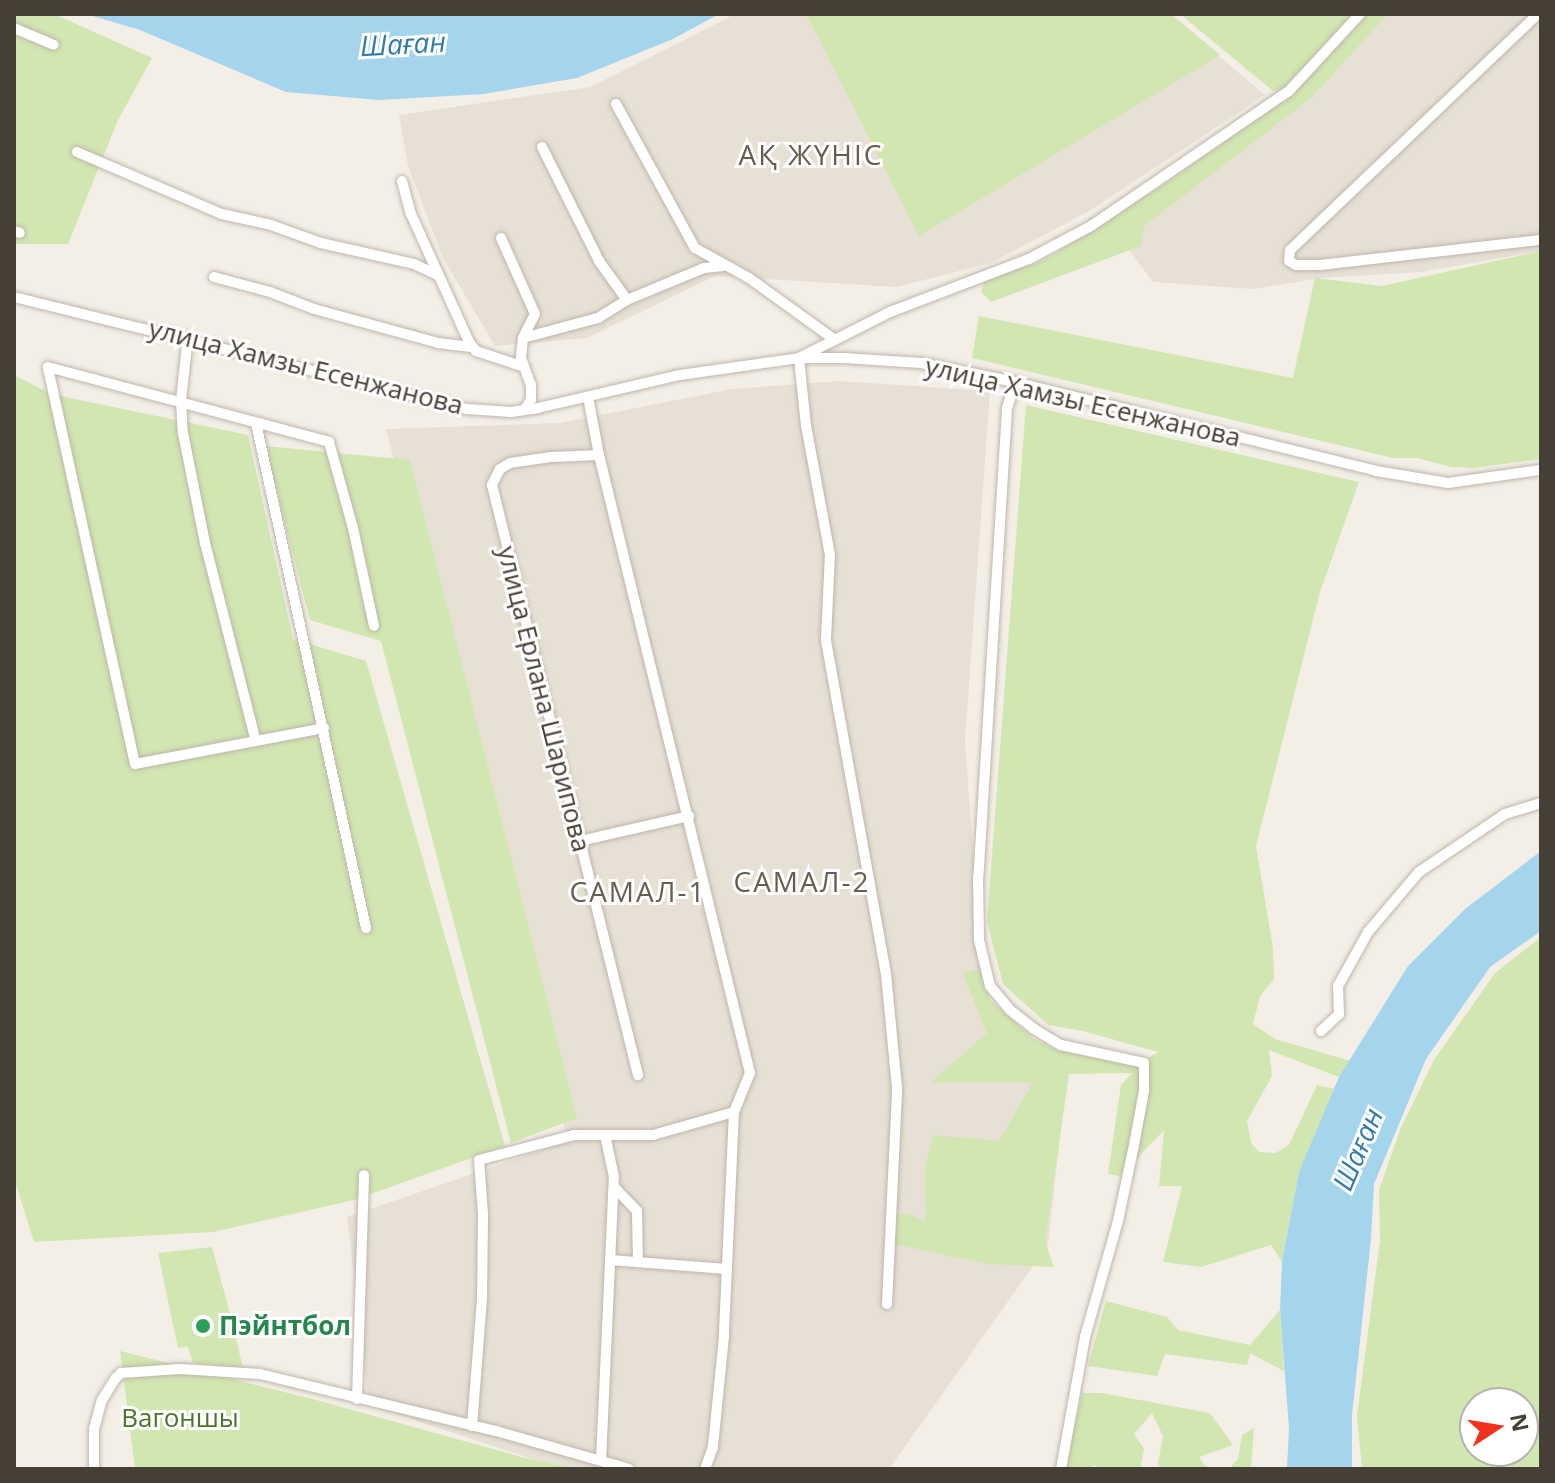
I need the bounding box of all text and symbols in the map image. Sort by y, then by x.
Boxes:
water label: Шаған [359,24,447,62]
district label: АҚ ЖҮНІС [739,137,883,171]
street label: улица Хамзы Есенжанова [146,313,466,421]
street label: улица Хамзы Есенжанова [922,351,1244,453]
street label: улица Ерлана Шарипова [491,543,597,855]
district label: САМАЛ-2 [734,864,870,898]
district label: САМАЛ-1 [570,874,706,908]
water label: Шаған [1325,1103,1389,1195]
place label: Пэйнтбол [219,1310,351,1342]
marker: Пэйнтбол [194,1317,212,1335]
north arrow [1459,1387,1539,1467]
park label: Вагоншы [121,1402,239,1434]
text: N [1504,1411,1537,1434]

